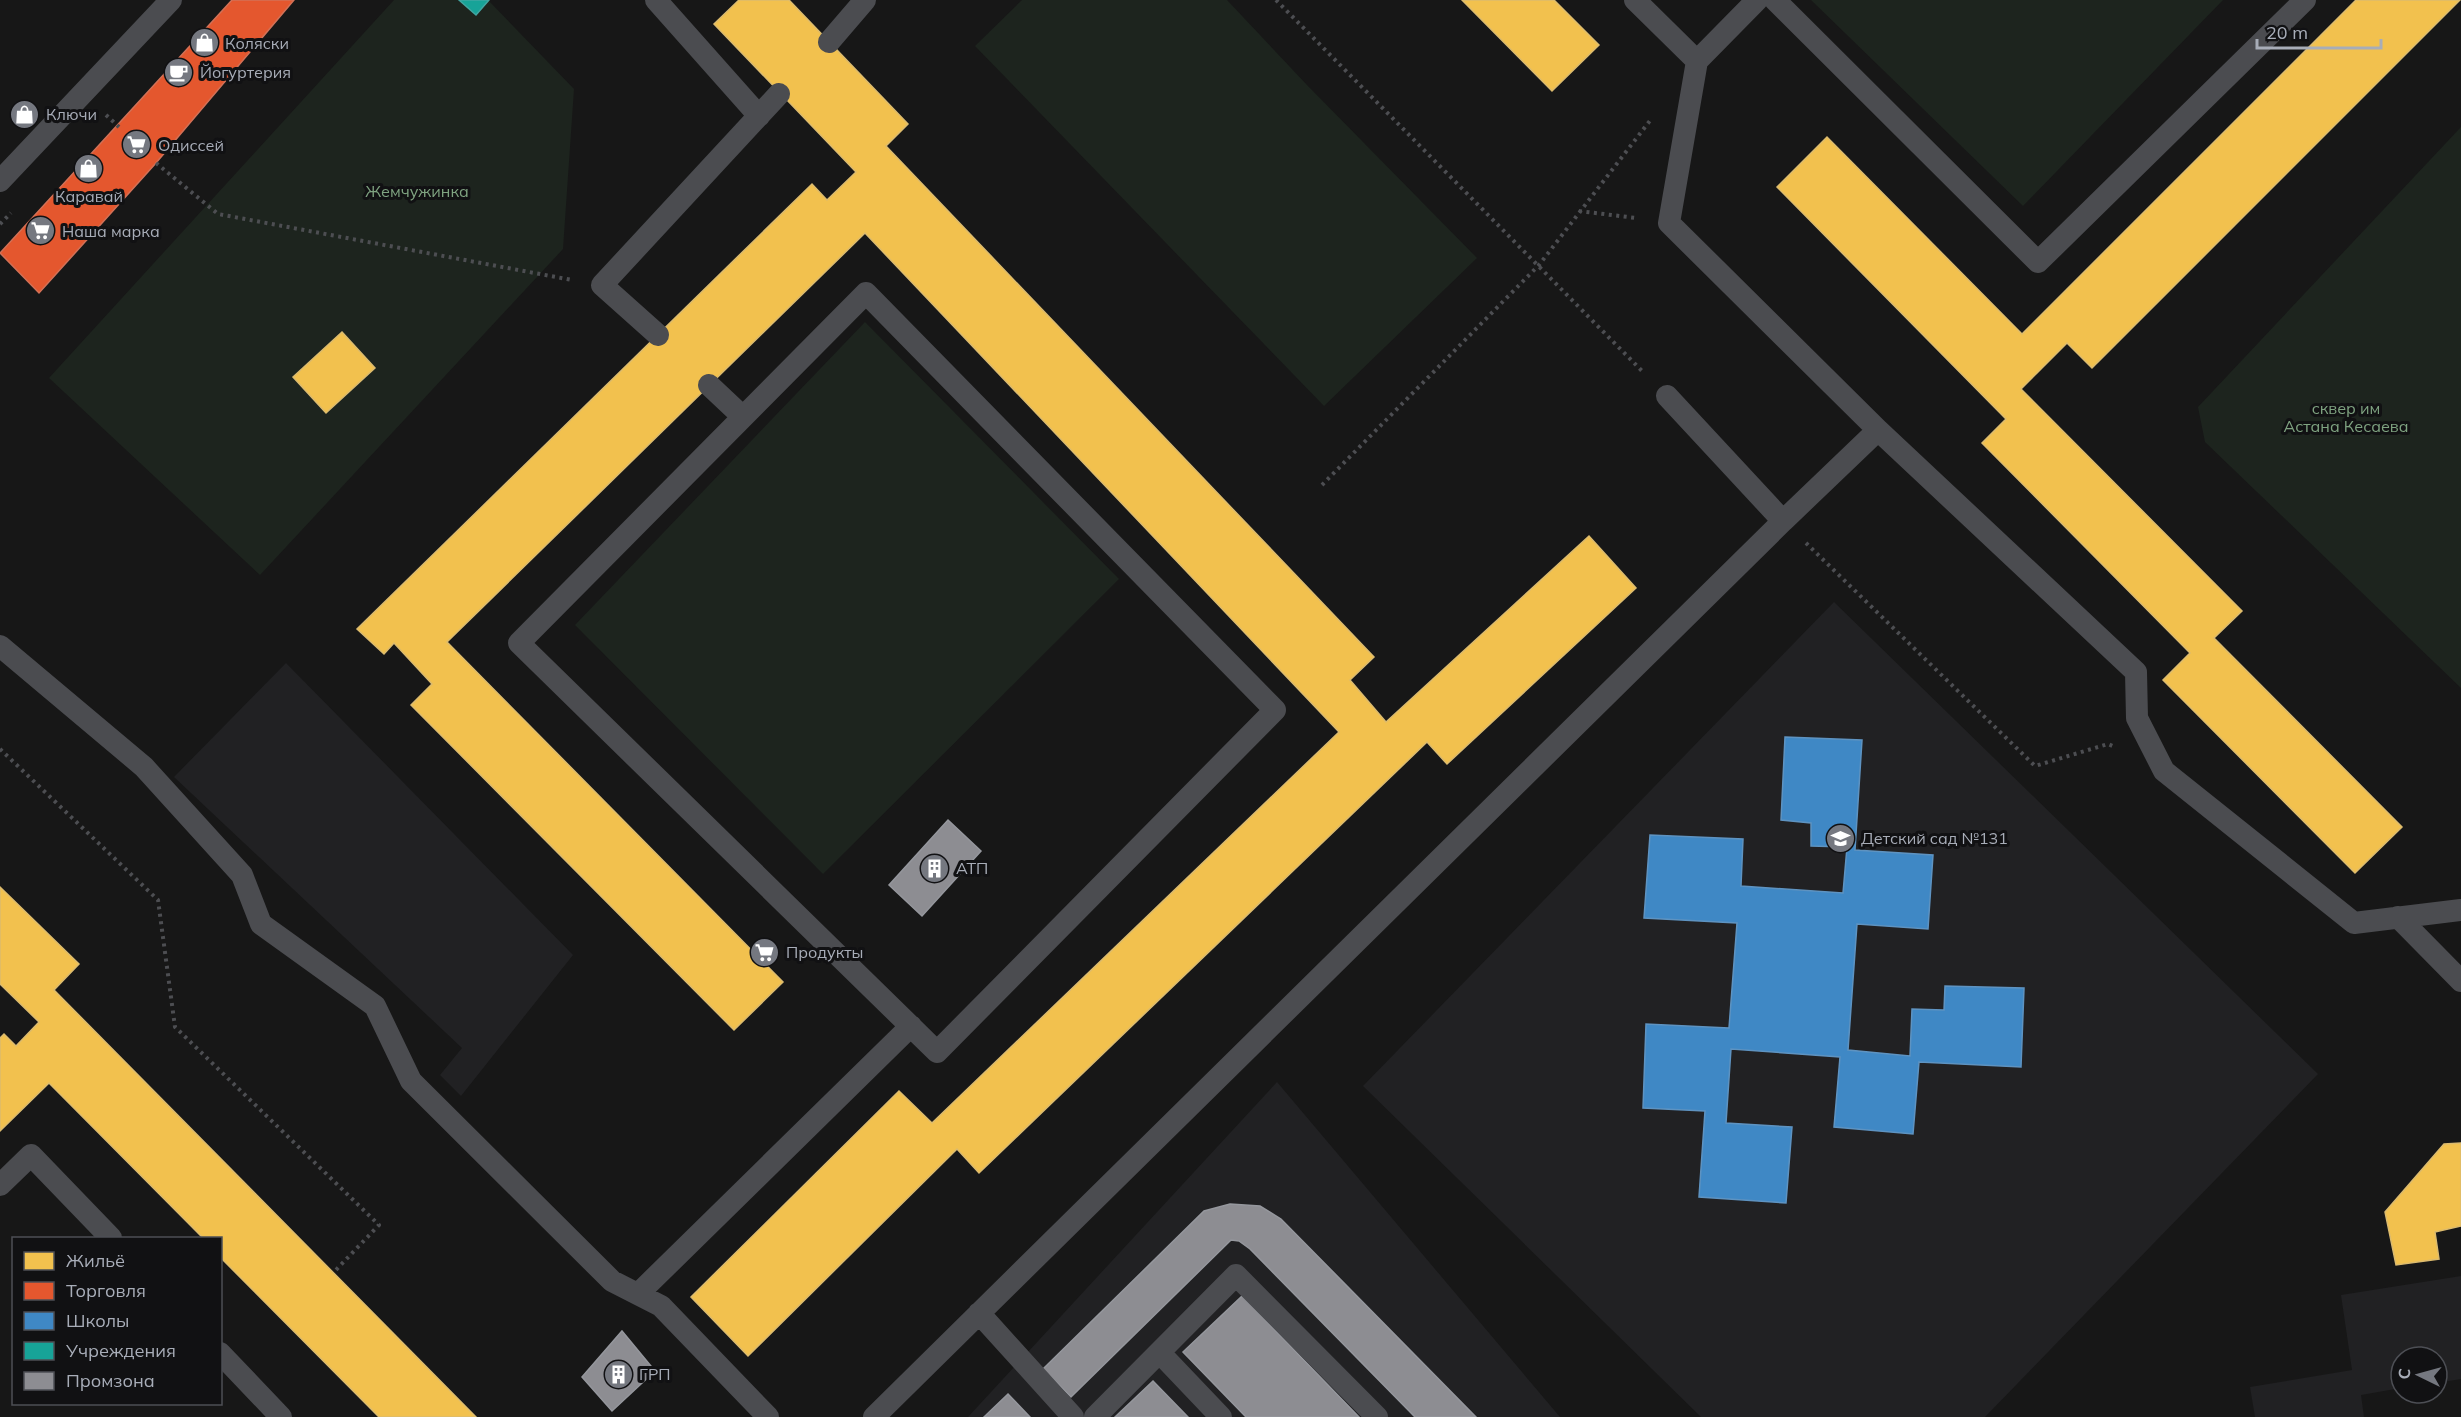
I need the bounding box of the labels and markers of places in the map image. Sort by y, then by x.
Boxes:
shop icon: Коляски [188,27,220,59]
place label: Коляски [225,33,289,53]
cafe icon: Йогуртерия [163,56,195,88]
place label: Йогуртерия [200,62,291,82]
shop icon: Ключи [9,98,41,130]
place label: Ключи [46,104,97,124]
supermarket icon: Одиссей [121,129,153,161]
place label: Одиссей [158,135,224,155]
shop icon: Каравай [73,152,105,184]
place label: Каравай [55,186,123,206]
supermarket icon: Наша марка [25,215,57,247]
place label: Наша марка [62,221,160,241]
school or university icon: Детский сад №131 [1824,822,1856,854]
place label: Детский сад №131 [1861,828,2008,848]
building icon: АТП [919,852,951,884]
place label: АТП [956,858,988,878]
supermarket icon: Продукты [749,936,781,968]
place label: Продукты [786,942,863,962]
building icon: ГРП [602,1358,634,1390]
place label: ГРП [639,1364,671,1384]

